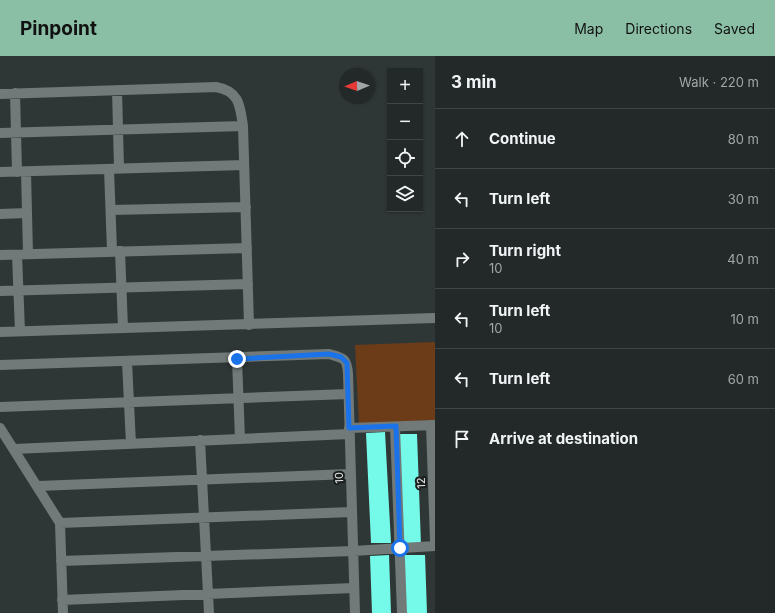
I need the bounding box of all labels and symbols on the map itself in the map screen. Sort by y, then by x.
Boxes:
north arrow [339,68,375,104]
route end [228,350,246,368]
street label: 10 [332,472,346,484]
street label: 12 [414,477,428,489]
route start [391,539,409,557]

